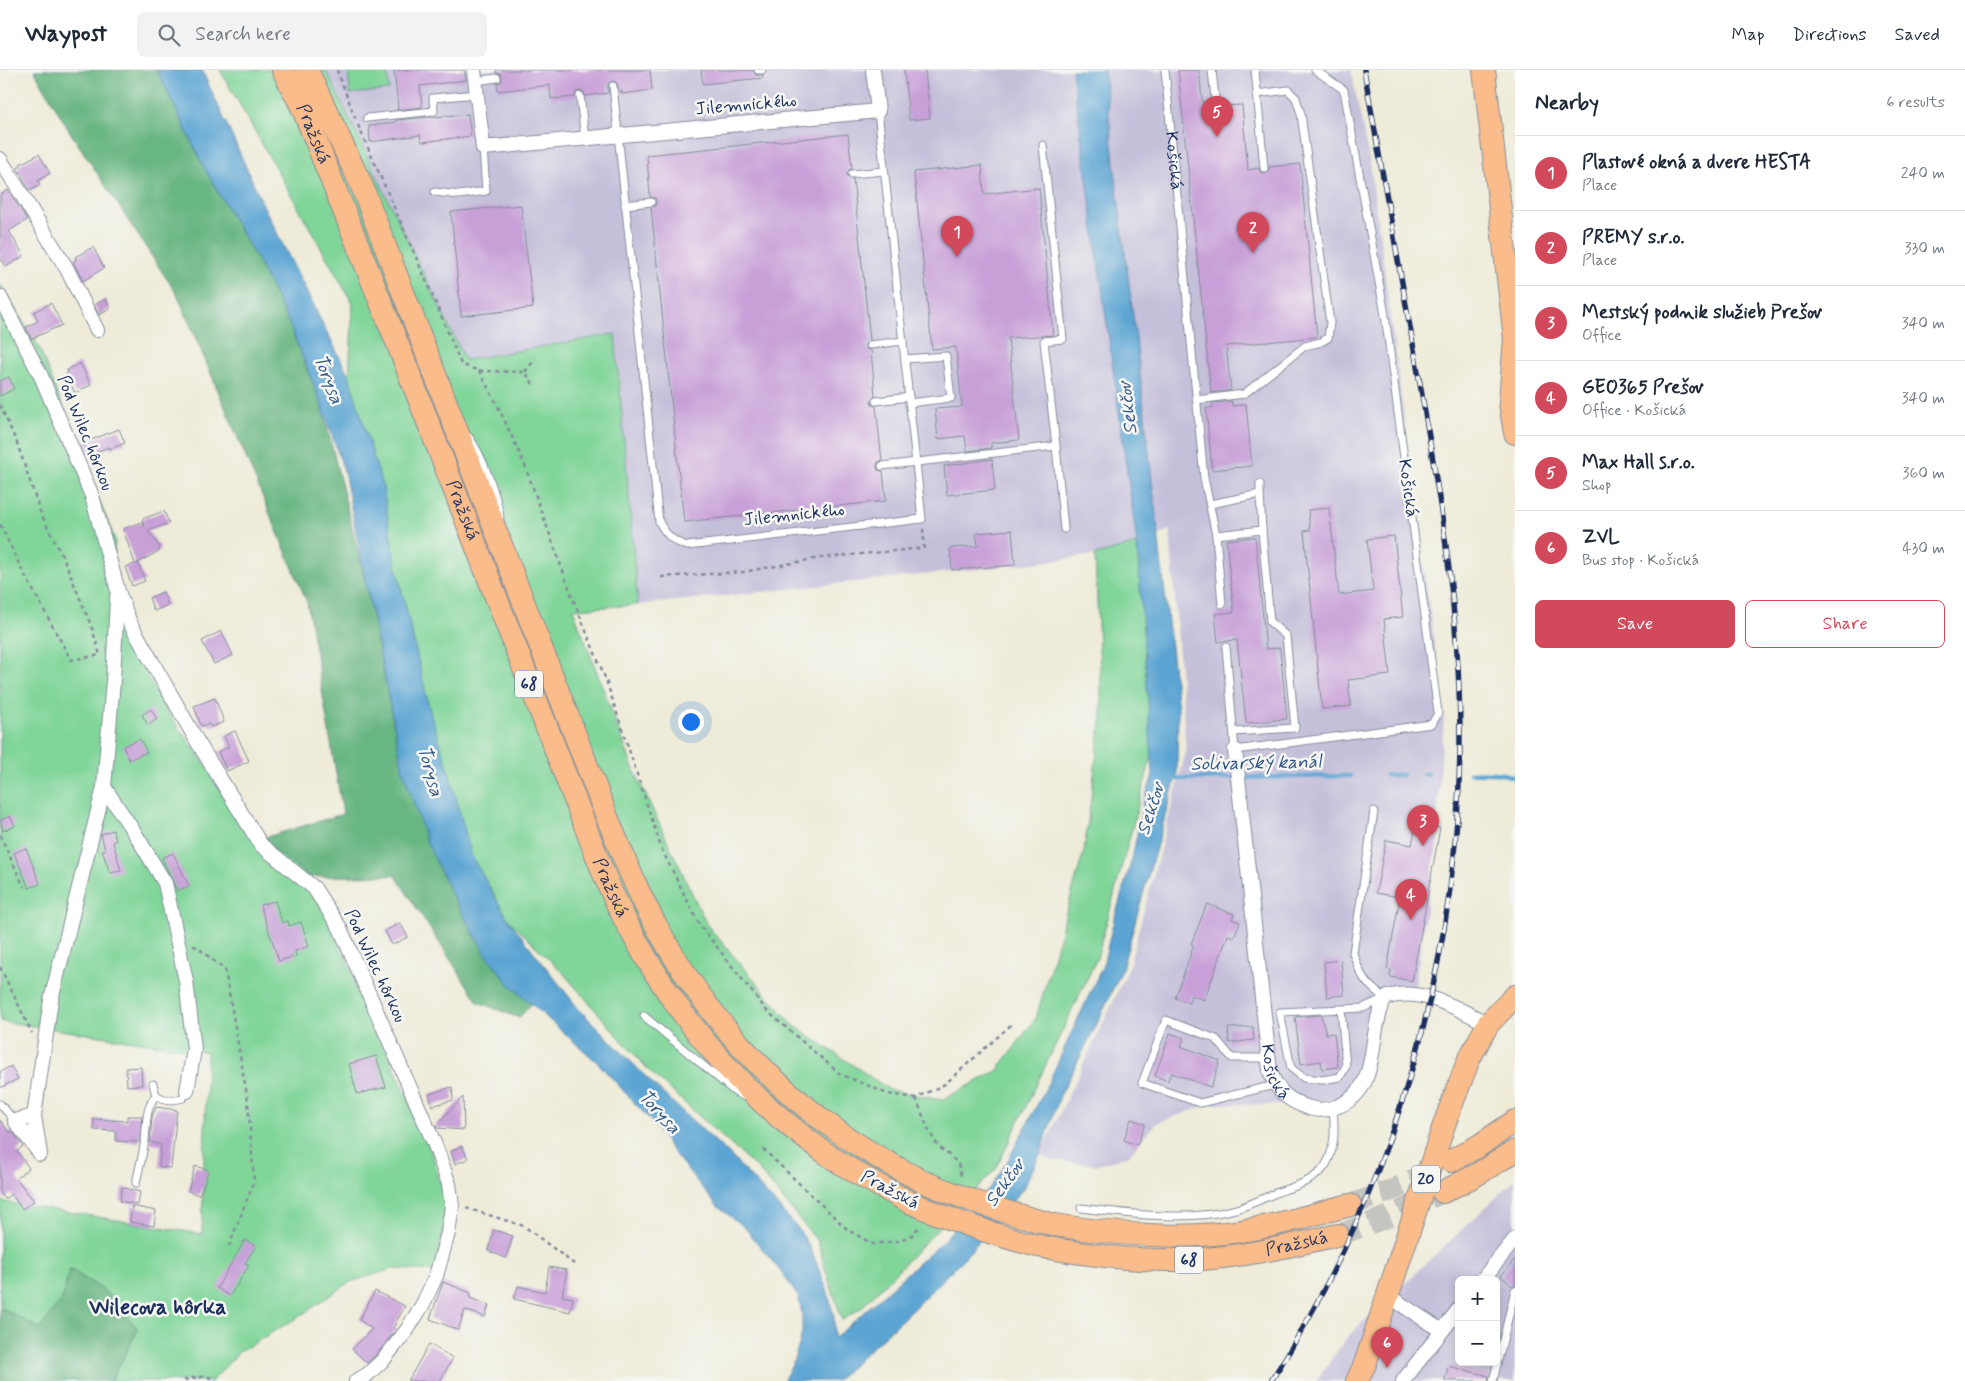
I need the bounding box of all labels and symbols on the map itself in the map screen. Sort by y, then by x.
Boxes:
street label: Jilemnického [694,89,798,121]
pin: 5 [1201,96,1233,137]
street label: Pražská [290,100,336,168]
street label: Košická [1159,130,1188,191]
pin: 2 [1237,212,1269,253]
pin: 1 [941,216,973,257]
water label: Torysa [307,350,349,408]
street label: Pod Wilec hôrkou [51,372,119,494]
water label: Sekčov [1112,378,1144,436]
street label: Košická [1392,457,1424,519]
street label: Pražská [440,477,485,544]
street label: Jilemnického [742,498,846,532]
road number: 68 [515,670,543,698]
your location [678,709,704,735]
water label: Torysa [411,743,449,800]
water label: Solivarský kanál [1190,749,1323,777]
water label: Sekčov [1131,778,1172,838]
pin: 3 [1407,805,1439,846]
street label: Pražská [587,854,634,922]
pin: 4 [1395,879,1427,920]
street label: Pod Wilec hôrkou [338,905,412,1027]
street label: Košická [1255,1043,1295,1106]
water label: Torysa [632,1084,686,1140]
water label: Sekčov [979,1152,1032,1212]
street label: Pražská [857,1165,923,1215]
road number: 20 [1412,1166,1440,1192]
street label: Pražská [1264,1226,1330,1262]
road number: 68 [1175,1246,1203,1274]
district label: Wilecova hôrka [88,1294,227,1322]
pin: 6 [1371,1327,1403,1368]

